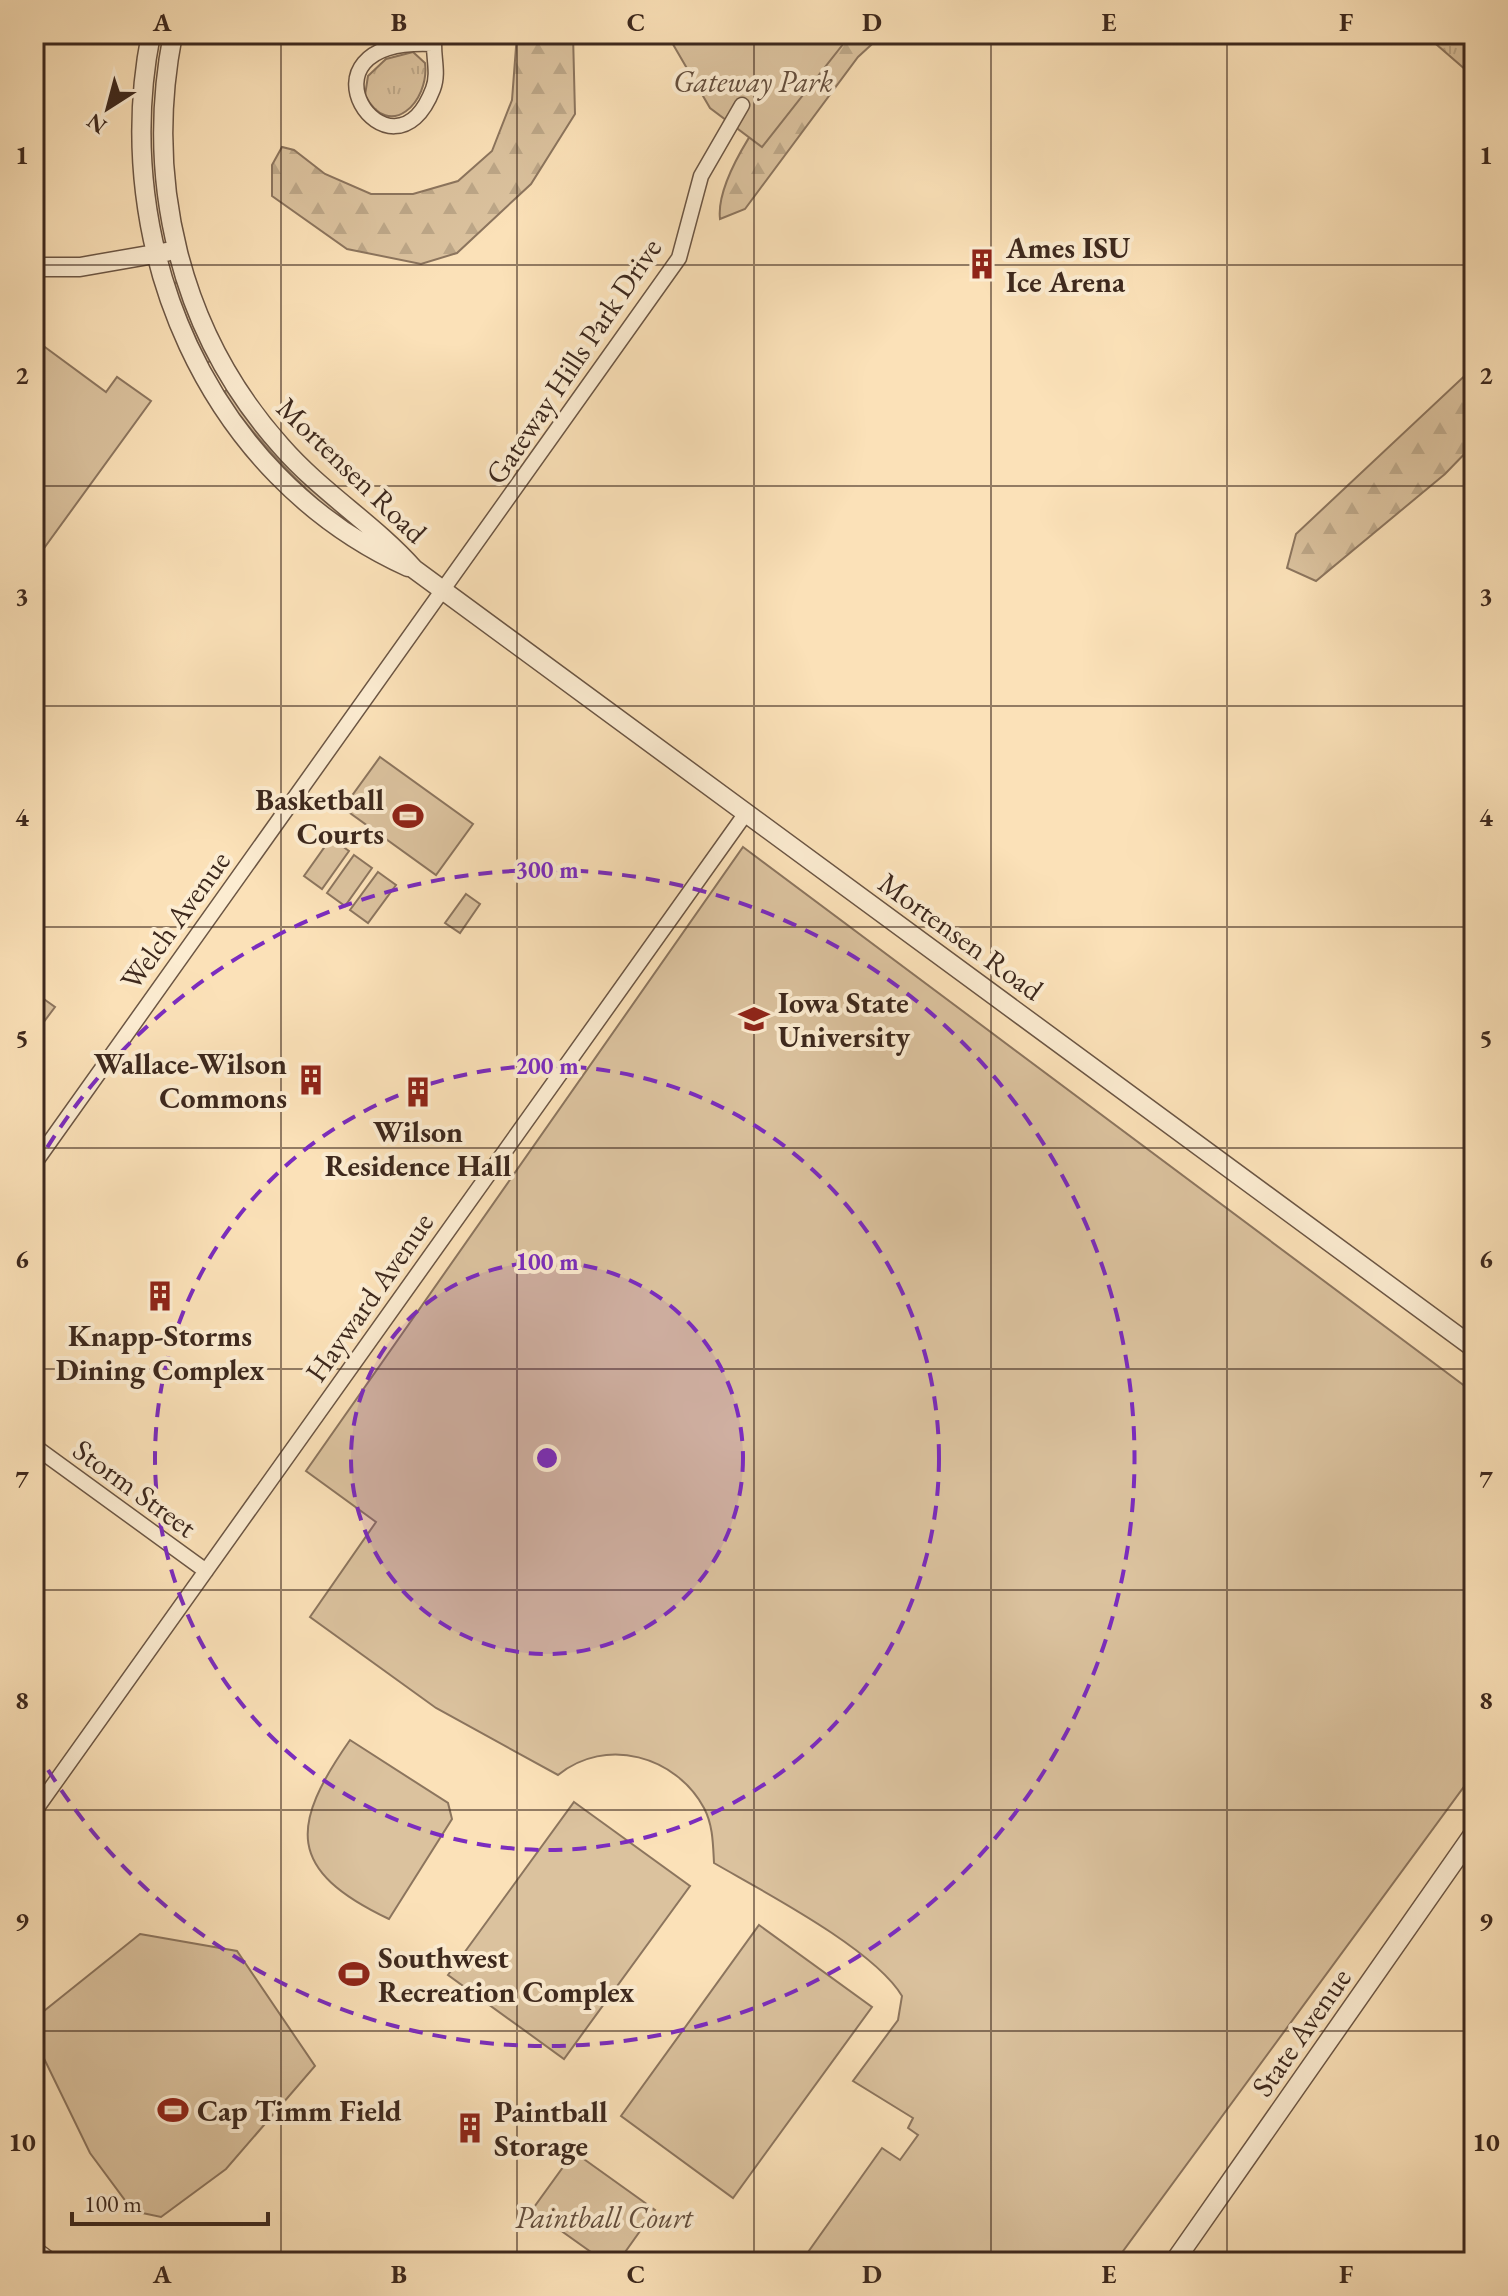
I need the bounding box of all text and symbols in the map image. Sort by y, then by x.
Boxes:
text: A [152,5,172,39]
text: B [391,5,407,39]
text: C [627,5,645,39]
text: D [862,5,882,39]
text: E [1102,5,1117,39]
text: F [1339,5,1353,39]
park label: Gateway Park [673,62,833,101]
north arrow [68,68,148,148]
text: N [81,107,112,141]
text: 1 [15,138,29,172]
text: 1 [1479,138,1493,172]
place label: Ames ISU Ice Arena [1005,228,1131,301]
street label: Gateway Hills Park Drive [476,230,670,492]
building icon: Ames ISU Ice Arena [965,247,999,281]
text: 2 [15,358,29,392]
text: 2 [1479,358,1493,392]
street label: Mortensen Road [269,388,436,552]
text: 3 [15,579,29,613]
text: 3 [1479,579,1493,613]
place label: Basketball Courts [255,780,384,853]
sports icon: Basketball Courts [391,799,425,833]
text: 4 [15,800,29,834]
text: 4 [1479,800,1493,834]
street label: Welch Avenue [111,843,239,997]
text: 300 m [515,854,579,885]
street label: Mortensen Road [871,863,1052,1009]
place label: Iowa State University [778,983,911,1056]
school or university icon: Iowa State University [737,1002,771,1036]
text: 5 [15,1021,29,1055]
text: 5 [1479,1021,1493,1055]
place label: Wallace-Wilson Commons [94,1044,287,1117]
text: 200 m [515,1050,579,1081]
building icon: Wallace-Wilson Commons [294,1063,328,1097]
building icon: Wilson Residence Hall [401,1075,435,1109]
place label: Wilson Residence Hall [325,1112,512,1185]
street label: Hayward Avenue [296,1205,442,1389]
text: 6 [15,1242,29,1276]
text: 6 [1479,1242,1493,1276]
text: 100 m [515,1246,579,1277]
building icon: Knapp-Storms Dining Complex [143,1279,177,1313]
place label: Knapp-Storms Dining Complex [56,1316,264,1389]
street label: Storm Street [65,1430,205,1546]
centre of rings [533,1444,561,1472]
text: 7 [15,1462,29,1496]
text: 7 [1479,1462,1493,1496]
text: 8 [15,1683,29,1717]
text: 8 [1479,1683,1493,1717]
text: 9 [15,1904,29,1938]
text: 9 [1479,1904,1493,1938]
place label: Southwest Recreation Complex [378,1938,634,2011]
sports icon: Southwest Recreation Complex [337,1957,371,1991]
street label: State Avenue [1242,1960,1360,2104]
place label: Cap Timm Field [197,2091,402,2130]
place label: Paintball Storage [494,2092,608,2165]
sports icon: Cap Timm Field [156,2093,190,2127]
building icon: Paintball Storage [453,2111,487,2145]
text: 10 [8,2125,36,2159]
text: 10 [1472,2125,1500,2159]
scale bar [72,2176,268,2226]
text: 100 m [84,2188,142,2219]
park label: Paintball Court [515,2198,694,2237]
text: A [152,2257,172,2291]
text: B [391,2257,407,2291]
text: C [627,2257,645,2291]
text: D [862,2257,882,2291]
text: E [1102,2257,1117,2291]
text: F [1339,2257,1353,2291]

